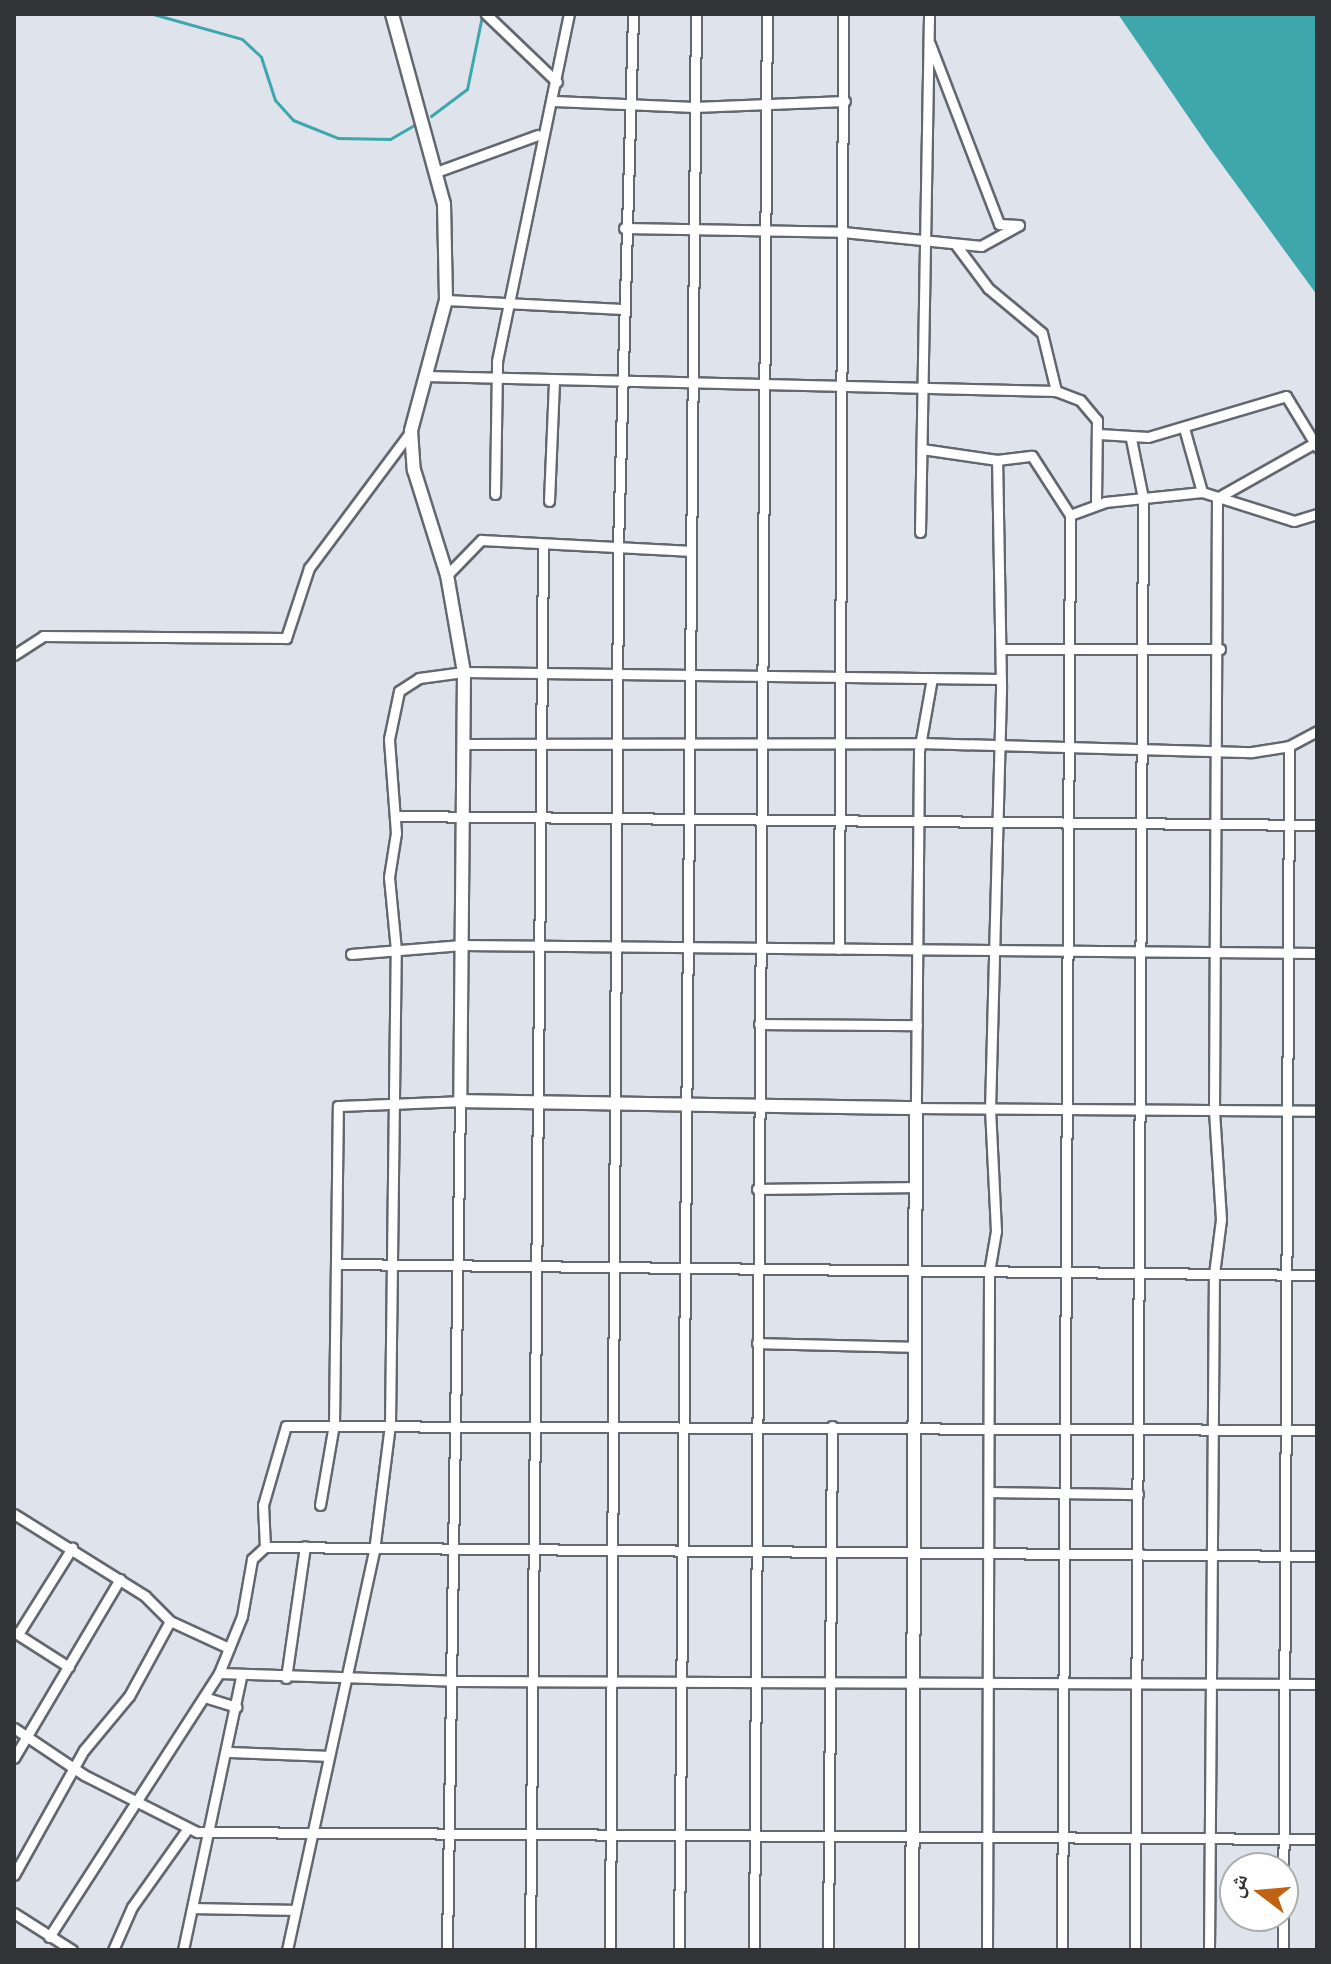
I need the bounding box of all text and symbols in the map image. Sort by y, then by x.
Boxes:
north arrow [1219,1852,1299,1932]
text: ش [1224,1872,1252,1900]

